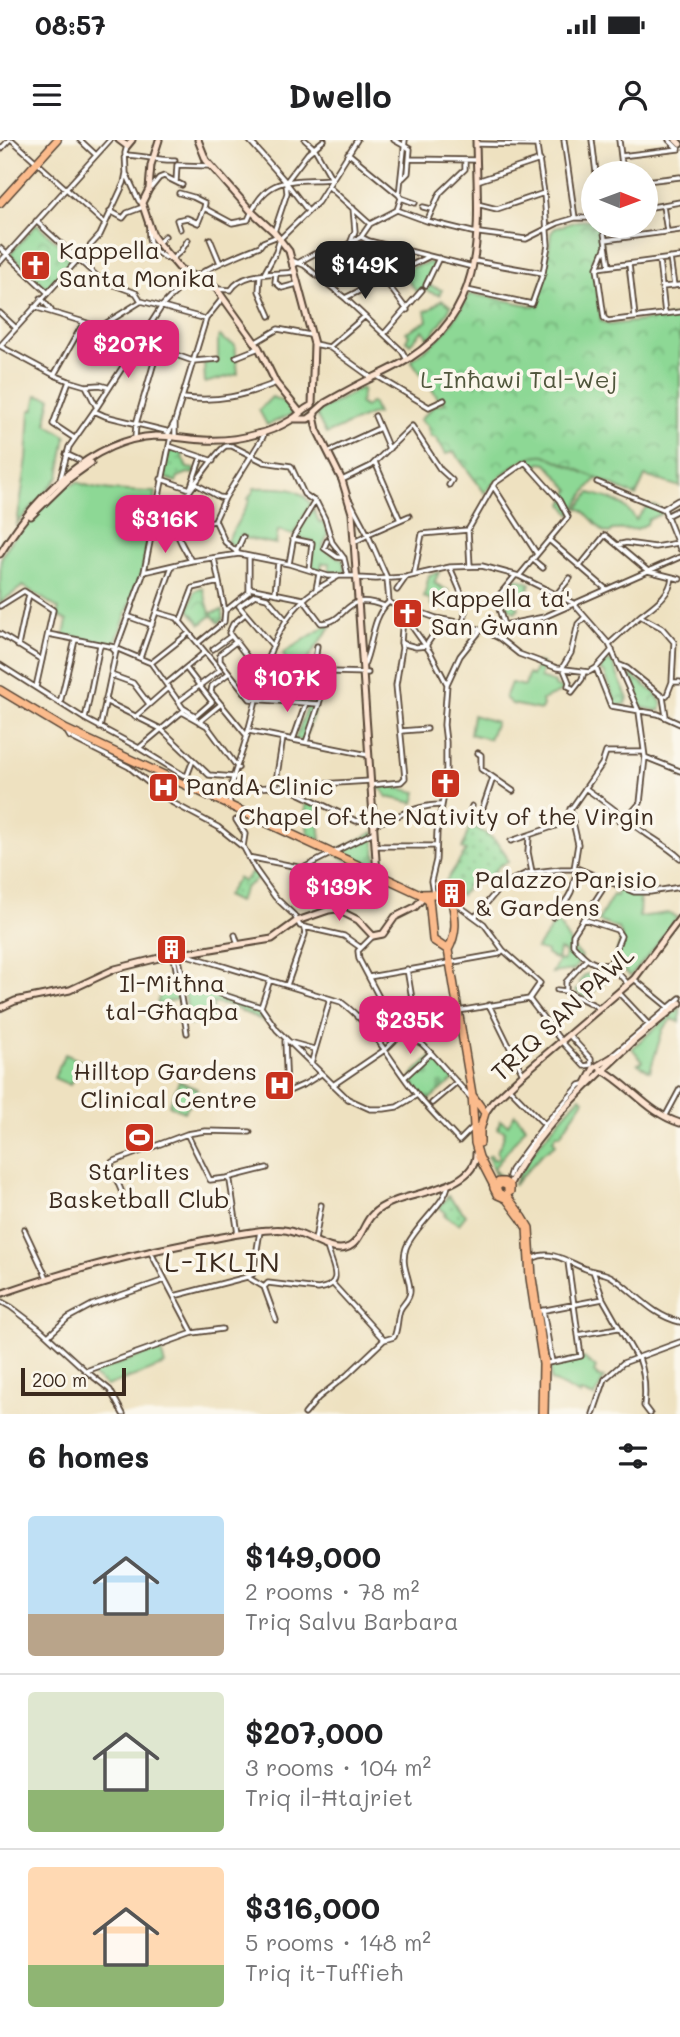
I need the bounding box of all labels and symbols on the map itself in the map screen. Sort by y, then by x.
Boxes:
north arrow [581,161,658,238]
place label: Kappella Santa Monika [59,234,216,293]
pin: $149K [316,242,414,301]
church icon: Kappella Santa Monika [19,248,53,282]
pin: $207K [79,320,177,380]
park label: L-Inħawi Tal-Wej [420,363,618,394]
pin: $316K [116,496,214,555]
place label: Kappella ta' San Ġwann [431,582,571,641]
church icon: Kappella ta' San Ġwann [391,596,425,630]
pin: $107K [238,654,336,714]
church icon: Chapel of the Nativity of the Virgin [429,766,463,800]
hospital icon: PandA Clinic [146,770,180,804]
place label: PandA Clinic [186,770,334,801]
place label: Chapel of the Nativity of the Virgin [238,800,654,831]
place label: Palazzo Parisio & Gardens [475,863,656,922]
pin: $139K [290,864,388,923]
building icon: Palazzo Parisio & Gardens [435,877,469,911]
building icon: Il-Mitħna tal-Għaqba [155,933,189,967]
street label: TRIQ SAN PAWL [484,938,640,1087]
place label: Il-Mitħna tal-Għaqba [105,967,239,1026]
pin: $235K [361,996,459,1056]
place label: Hilltop Gardens Clinical Centre [73,1055,257,1114]
hospital icon: Hilltop Gardens Clinical Centre [263,1069,297,1103]
sports icon: Starlites Basketball Club [122,1121,156,1155]
place label: Starlites Basketball Club [48,1155,230,1214]
district label: L-IKLIN [164,1243,282,1279]
scale bar [21,1365,126,1397]

